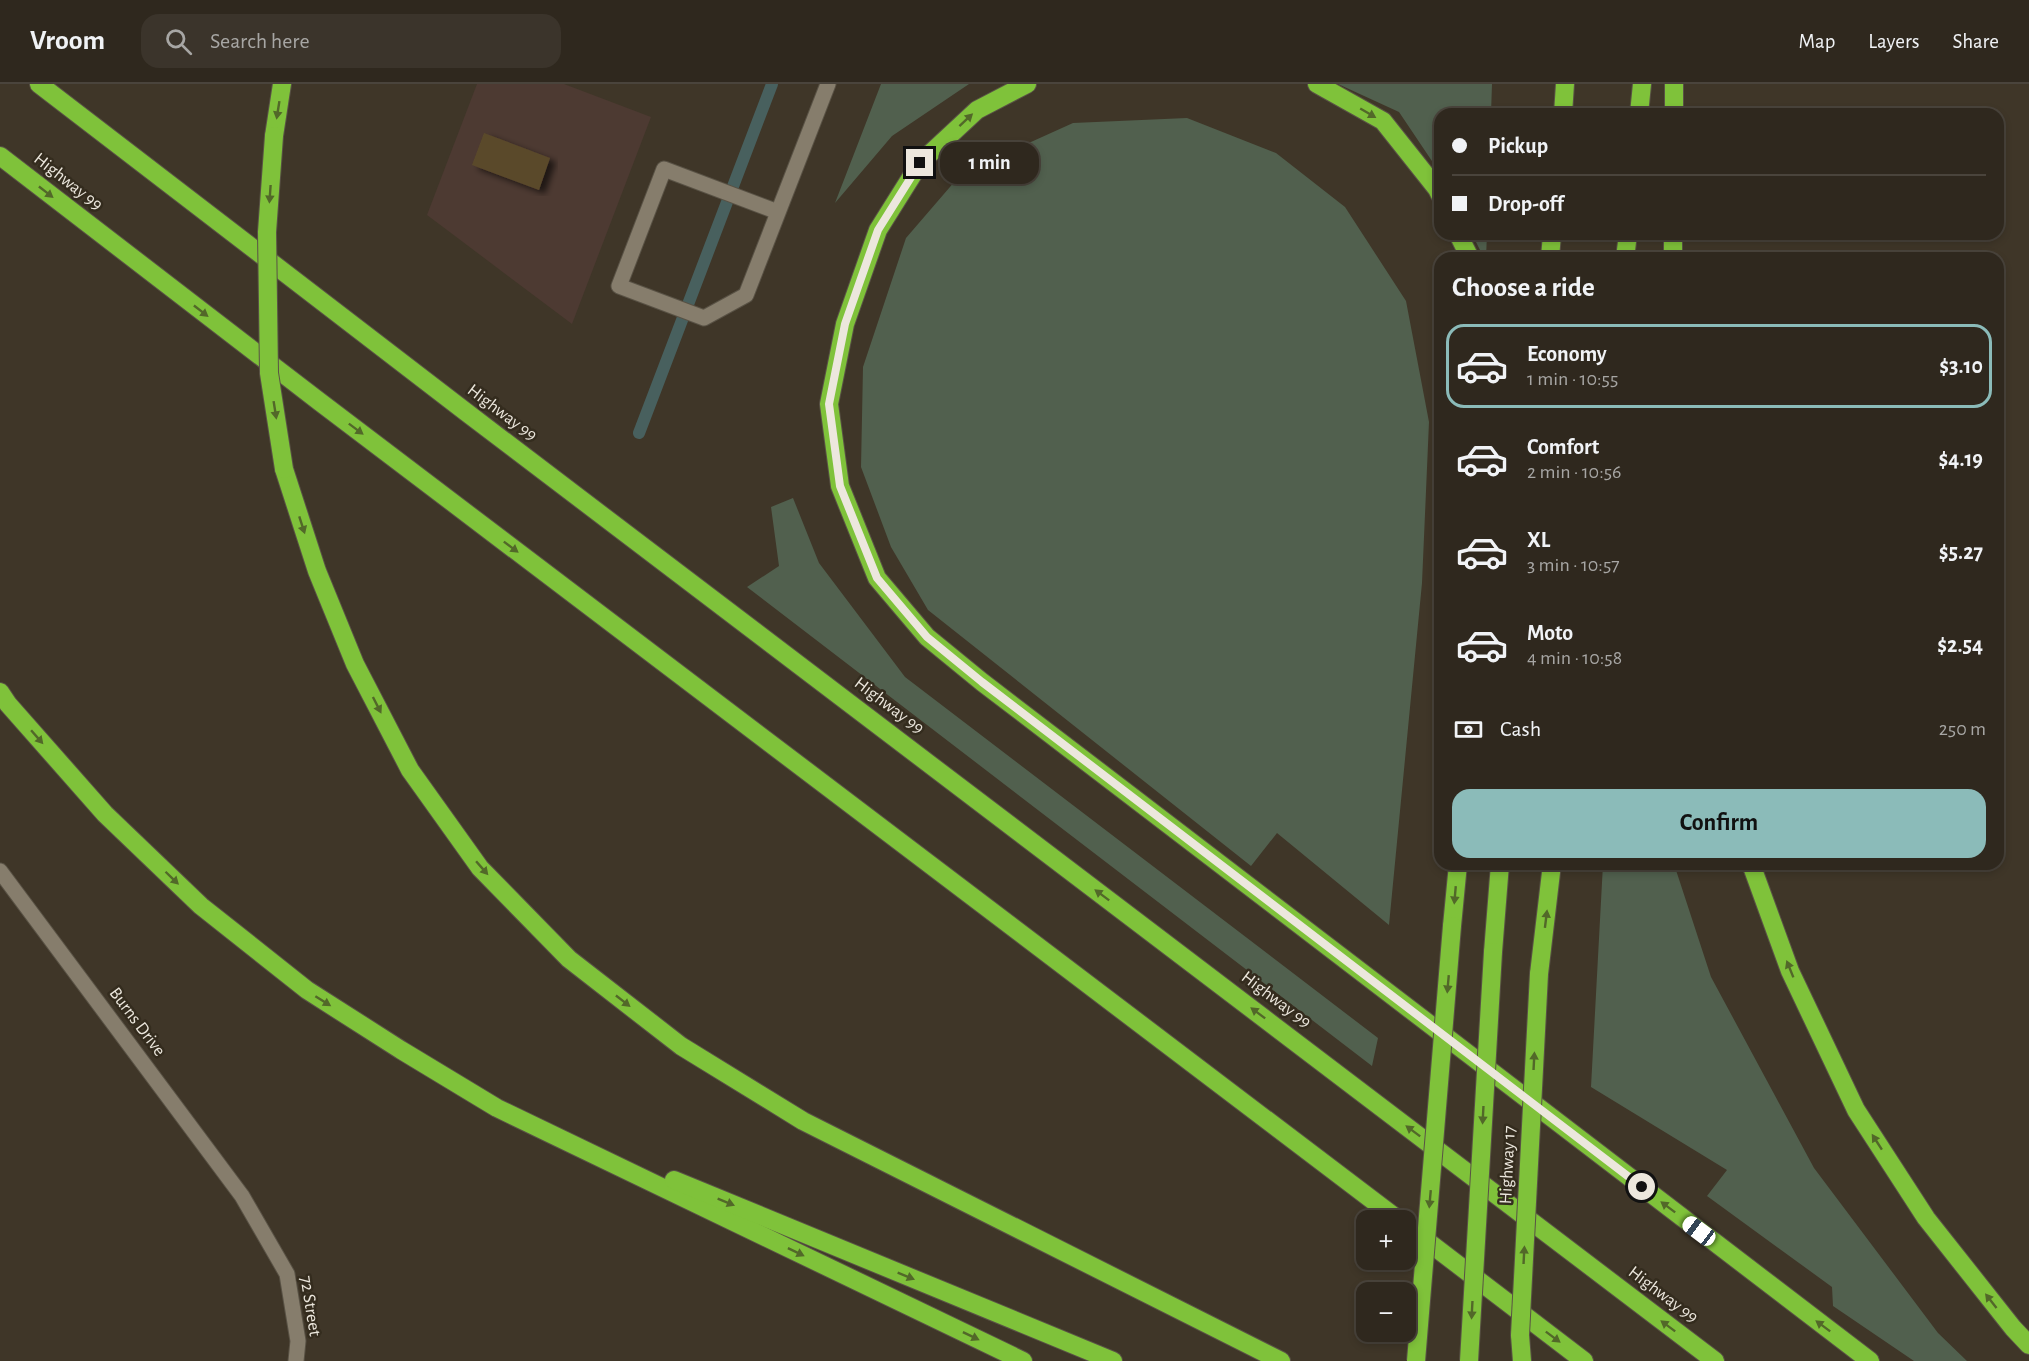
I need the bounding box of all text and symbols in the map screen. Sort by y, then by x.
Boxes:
search box [141,14,561,68]
icon: search [162,25,195,58]
text: Vroom [30,27,105,55]
text: Search here [210,30,310,52]
text: Map [1799,31,1835,52]
text: Layers [1868,31,1919,52]
text: Share [1952,31,1999,52]
one-way arrow [273,101,282,120]
one-way arrow [1360,108,1377,118]
one-way arrow [959,113,974,127]
text: Pickup [1488,135,1548,157]
callout: 1 min [941,142,1040,184]
route end [906,149,933,176]
street label: Highway 99 [30,150,106,214]
text: 1 min [968,153,1011,173]
one-way arrow [39,185,54,197]
one-way arrow [265,185,275,204]
text: Drop-off [1488,193,1564,215]
text: Choose a ride [1452,274,1595,301]
one-way arrow [193,304,209,317]
icon: car [1455,339,1509,393]
text: Economy [1527,343,1607,365]
text: $3.10 [1939,355,1983,377]
text: 1 min · 10:55 [1527,369,1618,389]
street label: Highway 99 [464,381,540,445]
one-way arrow [270,400,279,419]
one-way arrow [348,423,363,435]
icon: car [1455,432,1509,486]
text: Comfort [1527,436,1599,458]
text: $4.19 [1938,448,1983,470]
text: 2 min · 10:56 [1527,462,1622,482]
one-way arrow [298,516,307,534]
icon: car [1455,525,1509,579]
text: XL [1527,529,1550,551]
one-way arrow [503,541,519,554]
text: $5.27 [1939,541,1983,563]
text: 3 min · 10:57 [1527,555,1620,575]
icon: car [1455,618,1509,672]
text: Moto [1527,622,1573,644]
text: $2.54 [1937,634,1983,656]
text: 4 min · 10:58 [1527,648,1622,668]
street label: Highway 99 [851,674,927,738]
one-way arrow [372,696,381,713]
icon: cash [1452,713,1485,746]
text: Cash [1500,718,1541,740]
text: 250 m [1939,719,1986,739]
one-way arrow [30,729,43,744]
button: Confirm [1452,789,1986,858]
one-way arrow [475,860,488,876]
one-way arrow [164,871,179,885]
one-way arrow [1450,886,1460,905]
one-way arrow [1095,889,1111,901]
one-way arrow [1541,910,1550,929]
one-way arrow [1785,959,1795,977]
street label: Highway 99 [1238,968,1314,1032]
one-way arrow [1443,975,1452,994]
street label: Burns Drive [105,984,169,1060]
one-way arrow [315,995,331,1006]
one-way arrow [616,995,631,1007]
one-way arrow [1250,1007,1265,1019]
one-way arrow [1530,1051,1539,1070]
one-way arrow [1479,1105,1488,1124]
one-way arrow [1405,1125,1420,1137]
street label: Highway 17 [1497,1125,1519,1205]
one-way arrow [1872,1134,1883,1151]
route start [1628,1173,1655,1200]
one-way arrow [1425,1190,1435,1209]
one-way arrow [717,1198,735,1207]
one-way arrow [1661,1202,1676,1214]
map controls [1356,1210,1416,1342]
button: + [1356,1210,1416,1270]
car [1679,1213,1719,1249]
one-way arrow [1520,1246,1529,1265]
one-way arrow [787,1247,804,1256]
street label: Highway 99 [1625,1263,1701,1327]
one-way arrow [898,1271,916,1281]
street label: 72 Street [296,1274,324,1338]
button: − [1356,1282,1416,1342]
one-way arrow [1986,1293,1998,1308]
one-way arrow [1467,1300,1476,1319]
one-way arrow [1660,1319,1676,1332]
one-way arrow [1816,1320,1831,1332]
one-way arrow [1545,1330,1560,1342]
one-way arrow [963,1332,980,1341]

